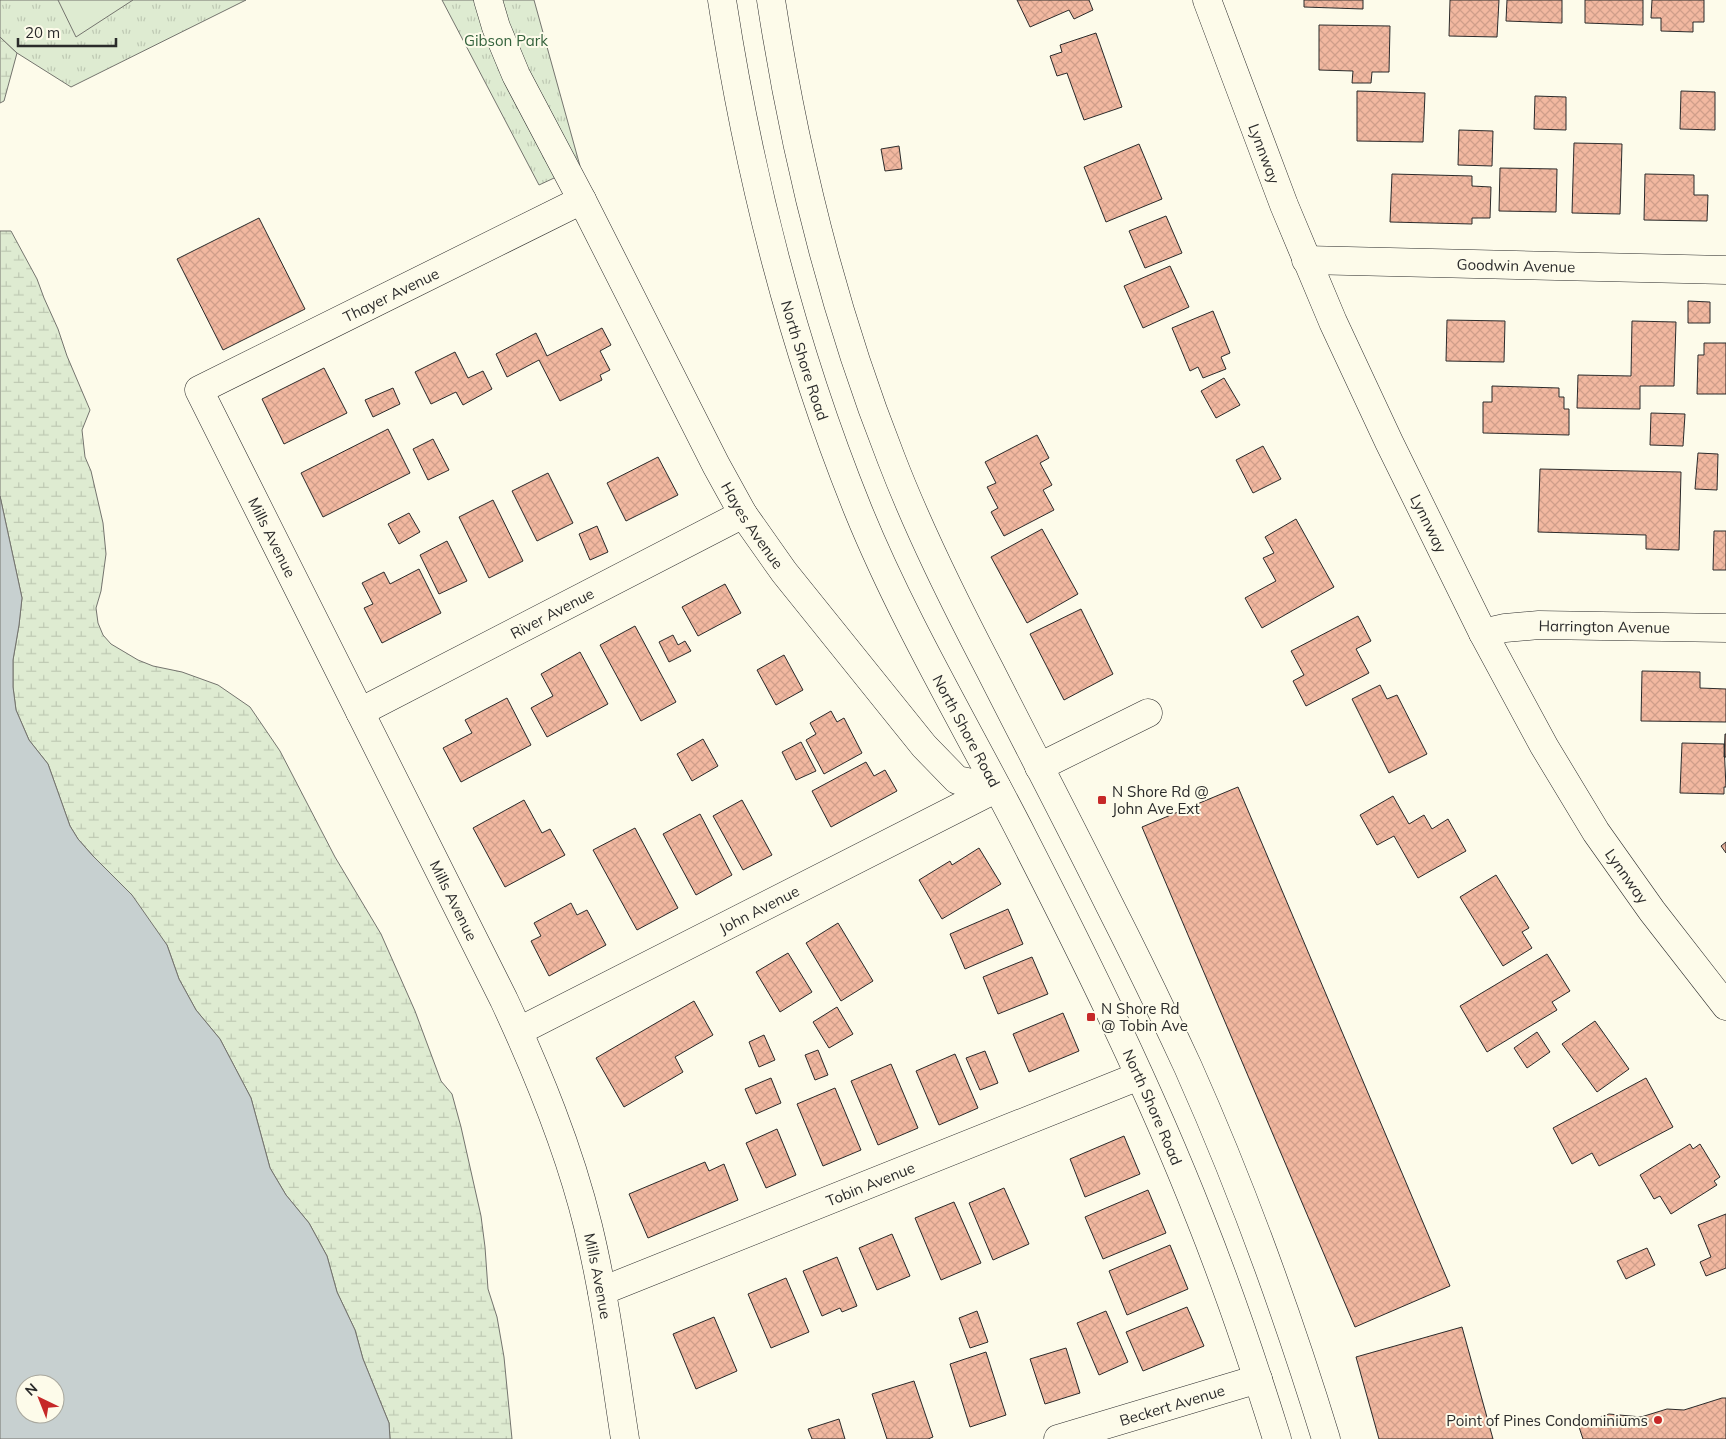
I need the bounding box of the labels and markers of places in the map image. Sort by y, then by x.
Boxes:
place label: N Shore Rd @ John Ave Ext [1112,782,1209,818]
marker: N Shore Rd @ John Ave Ext [1096,794,1108,806]
place label: N Shore Rd @ Tobin Ave [1101,999,1188,1035]
marker: N Shore Rd @ Tobin Ave [1085,1011,1097,1023]
place label: Point of Pines Condominiums [1446,1411,1648,1430]
marker: Point of Pines Condominiums [1652,1414,1664,1426]

